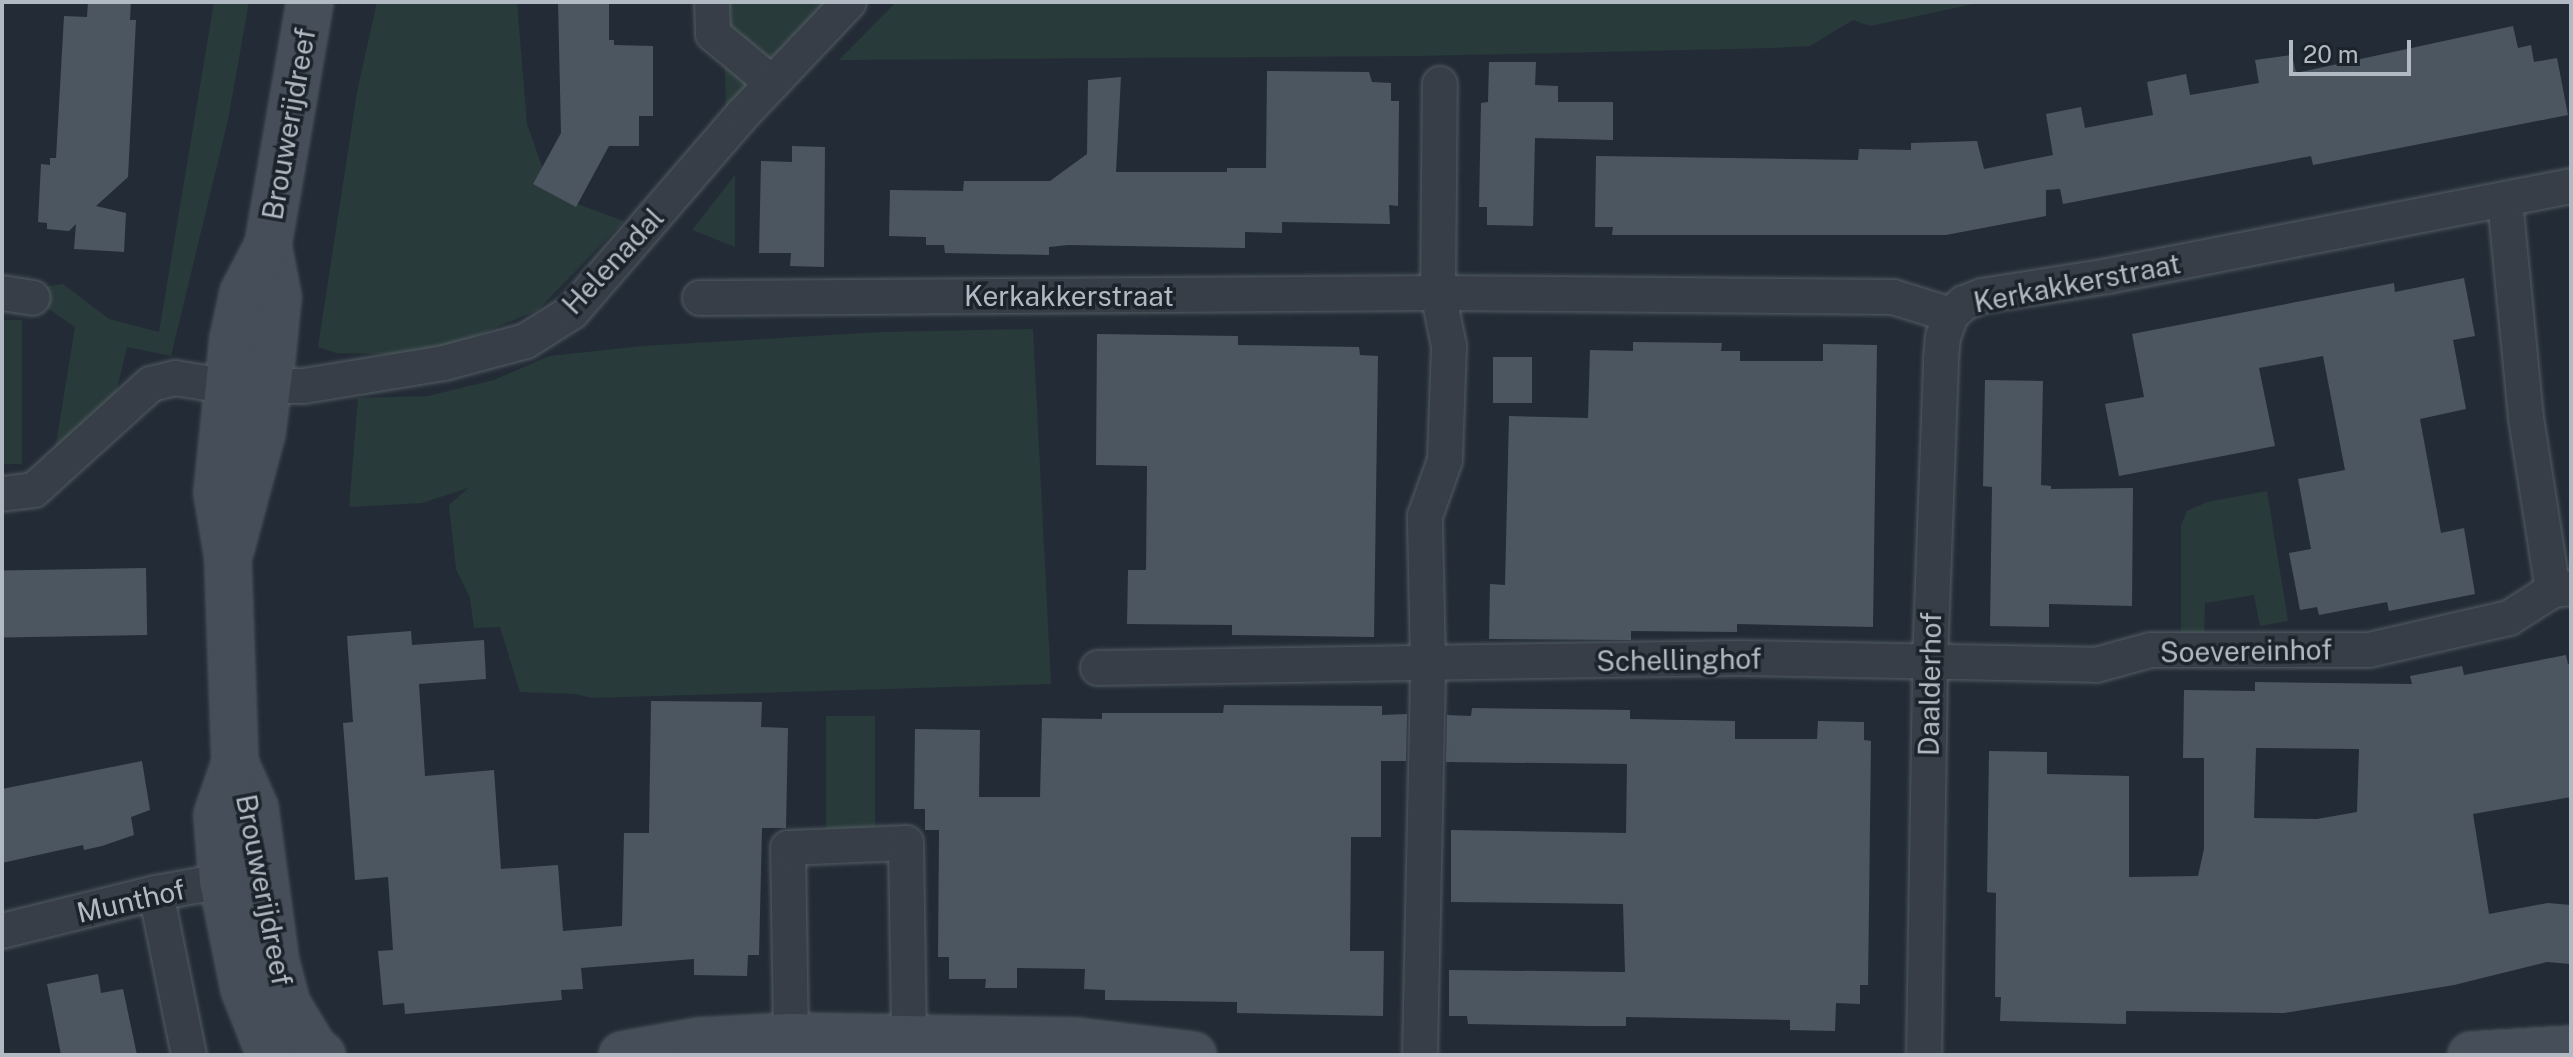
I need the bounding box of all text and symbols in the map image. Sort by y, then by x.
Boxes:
scale bar [2293,24,2415,74]
street label: Brouwerijdreef [256,26,322,222]
text: 20 m [2303,40,2359,68]
street label: Helenadal [555,201,671,321]
street label: Kerkakkerstraat [1971,246,2183,320]
street label: Kerkakkerstraat [964,279,1174,313]
street label: Daalderhof [1912,612,1948,756]
street label: Soevereinhof [2160,633,2332,669]
street label: Schellinghof [1596,642,1762,678]
street label: Brouwerijdreef [229,792,299,988]
street label: Munthof [74,872,188,930]

